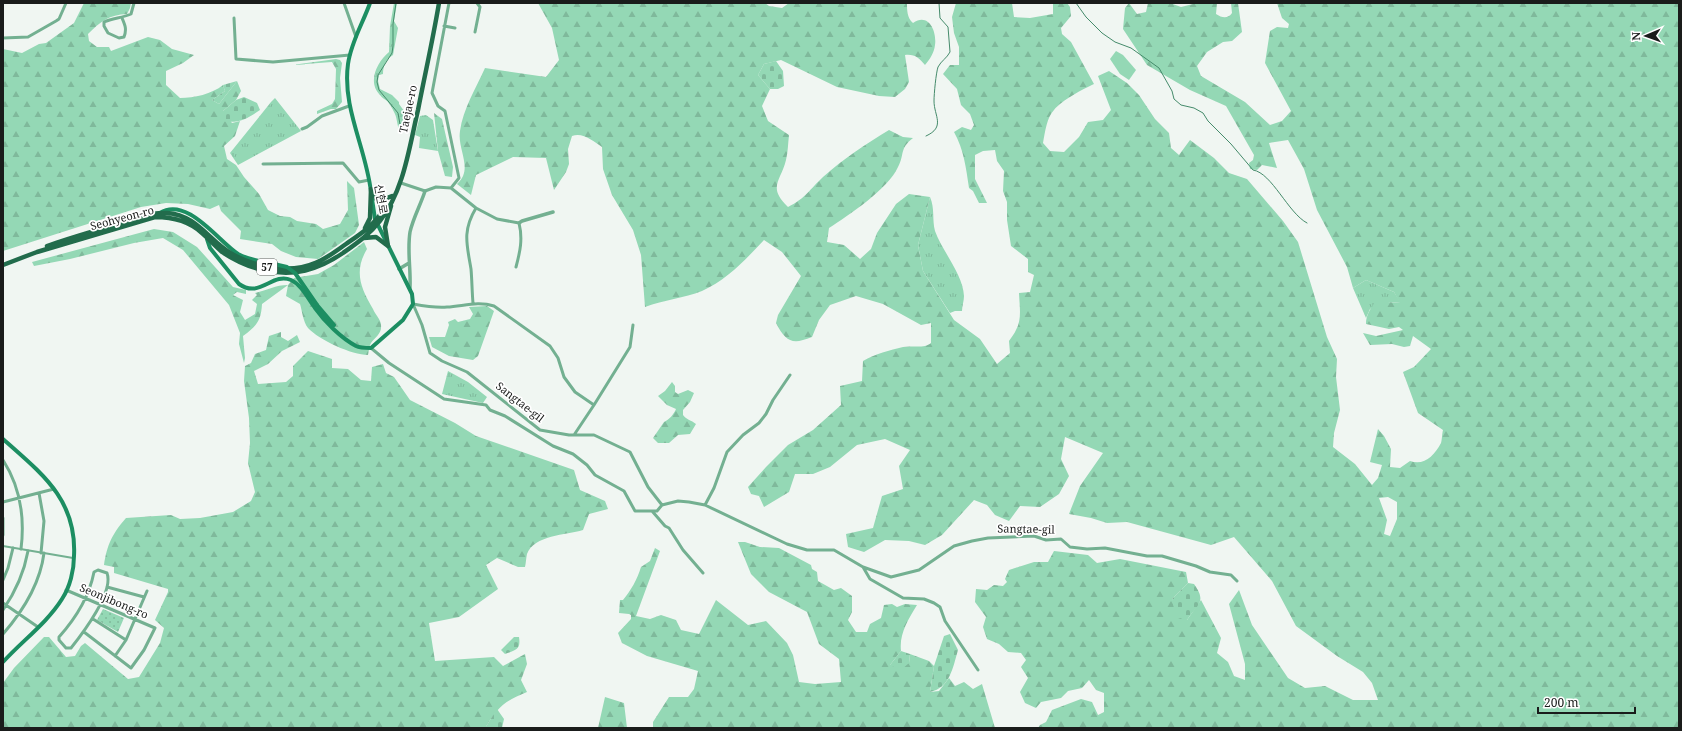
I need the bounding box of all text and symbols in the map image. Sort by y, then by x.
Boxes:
north arrow [1626,16,1666,56]
text: N [1628,31,1643,41]
street label: Taejae-ro [395,83,420,134]
street label: 신현로 [371,183,392,215]
street label: Seohyeon-ro [88,202,155,233]
road number: 57 [257,259,277,275]
street label: Sangtae-gil [493,378,548,426]
street label: Sangtae-gil [997,521,1055,537]
street label: Seonjibong-ro [78,579,151,622]
scale bar [1538,689,1635,715]
text: 200 m [1544,694,1579,711]

